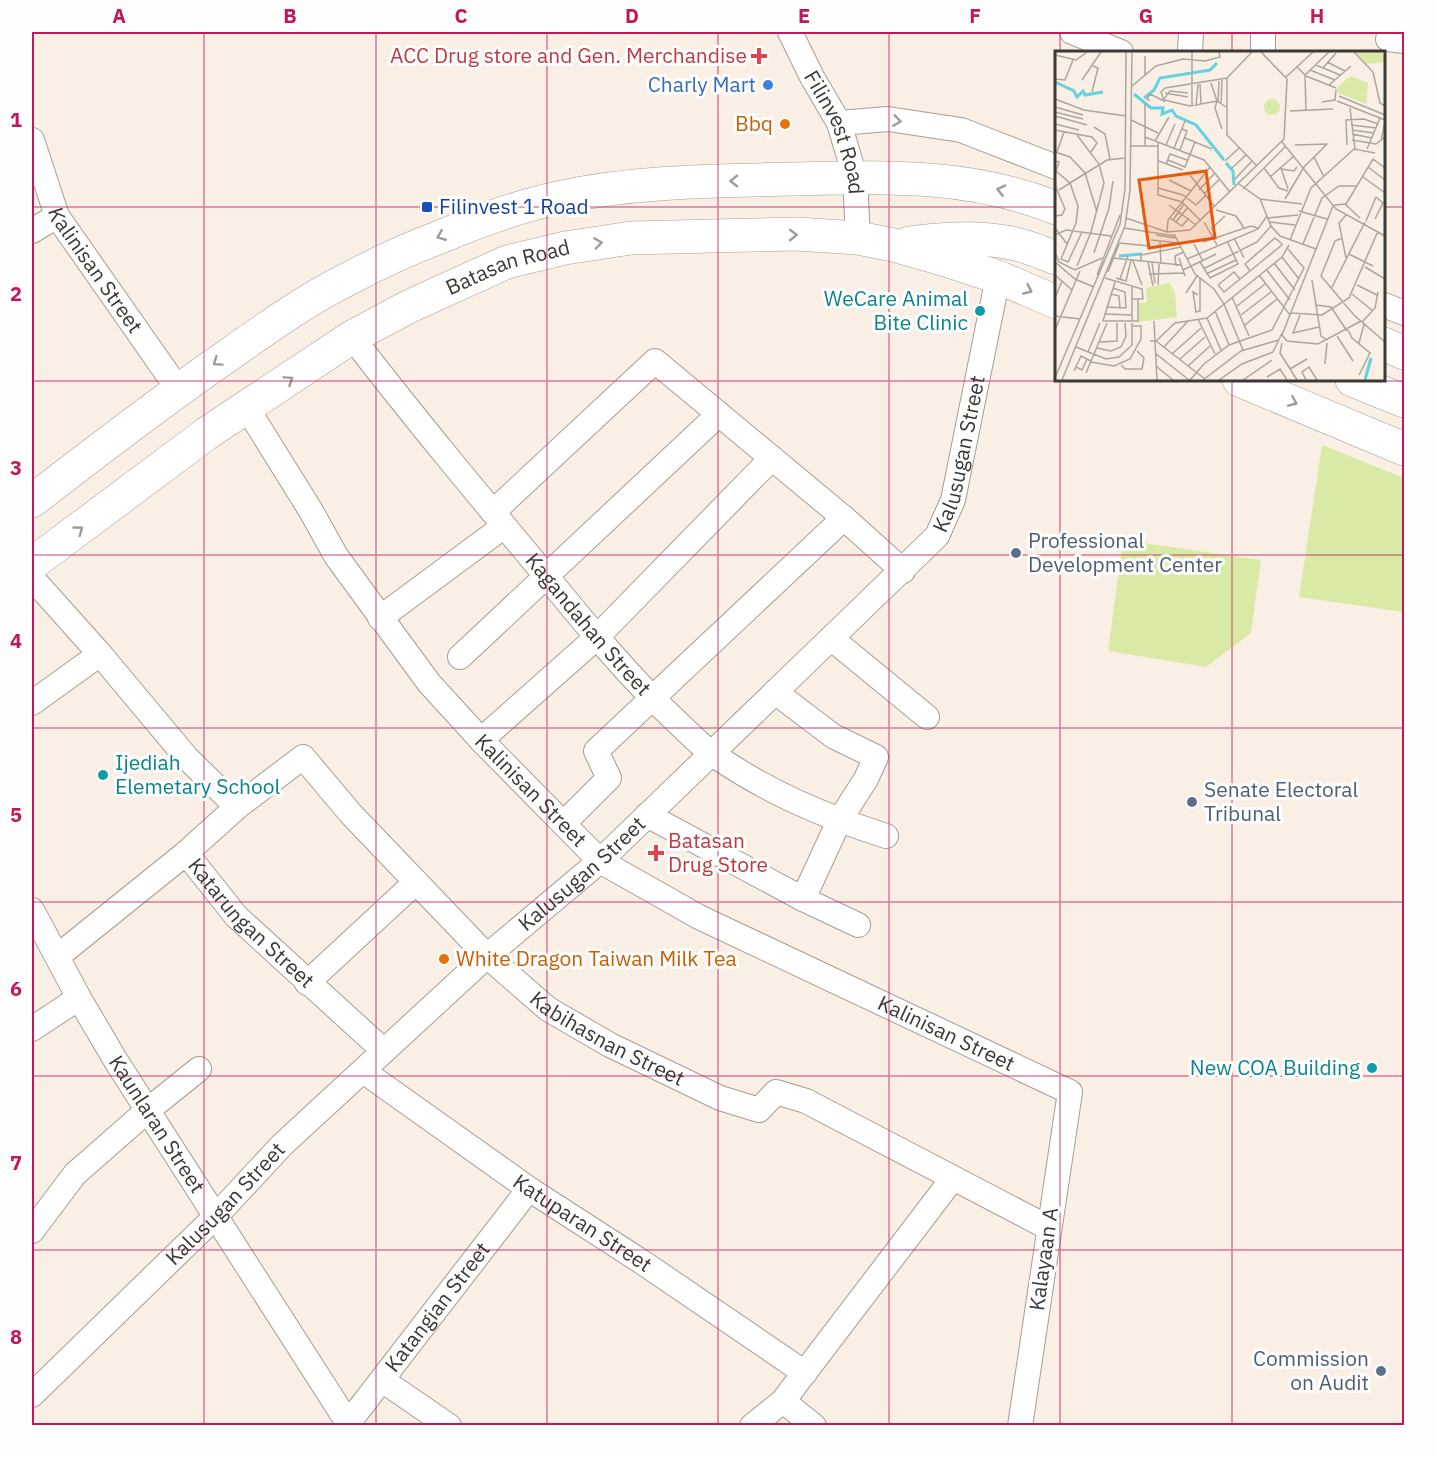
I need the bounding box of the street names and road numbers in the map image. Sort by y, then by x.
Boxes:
street label: Filinvest Road [798,65,871,195]
street label: Kalinisan Street [42,204,150,338]
street label: Batasan Road [441,232,573,301]
street label: Kalusugan Street [925,373,991,536]
street label: Kagandahan Street [520,547,658,701]
street label: Kalinisan Street [469,727,593,852]
street label: Kalusugan Street [512,810,651,937]
street label: Katarungan Street [182,852,321,994]
street label: Kabihasnan Street [524,984,689,1092]
street label: Kalinisan Street [873,988,1020,1077]
street label: Kaunlaran Street [103,1050,212,1198]
street label: Kalusugan Street [159,1136,291,1271]
street label: Katuparan Street [508,1167,658,1278]
street label: Kalayaan A [1022,1205,1064,1312]
street label: Katangian Street [378,1236,496,1377]

